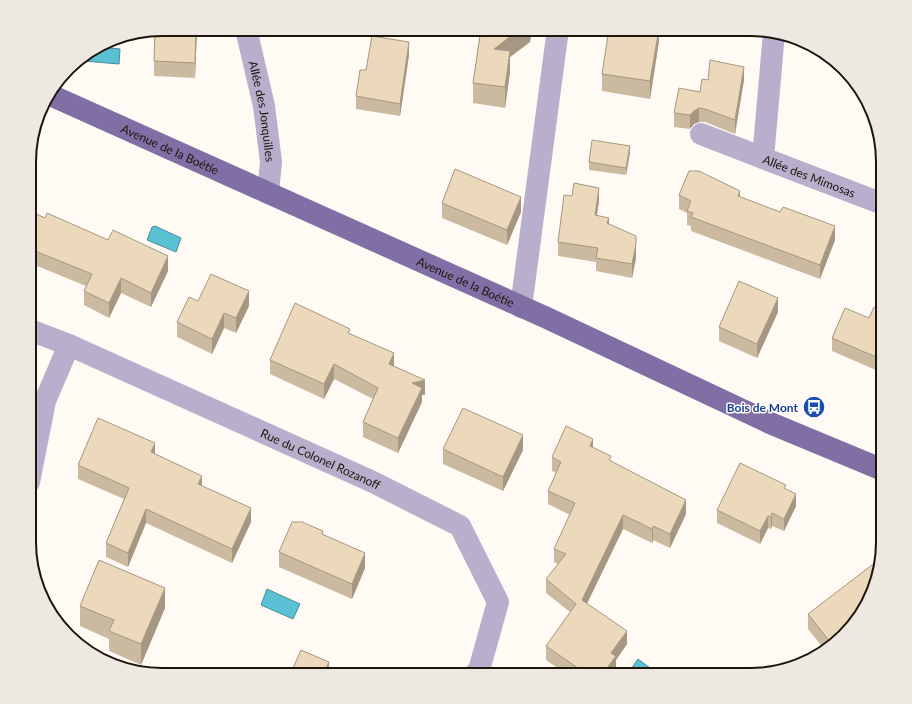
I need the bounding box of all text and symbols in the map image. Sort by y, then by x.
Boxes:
street label: Allée des Jonquilles [246,59,278,163]
street label: Avenue de la Boétie [119,120,221,177]
street label: Allée des Mimosas [761,151,858,200]
street label: Avenue de la Boétie [415,253,517,310]
bus stop icon: Bois de Mont [801,394,827,420]
place label: Bois de Mont [727,400,799,415]
street label: Rue du Colonel Rozanoff [259,425,383,492]

